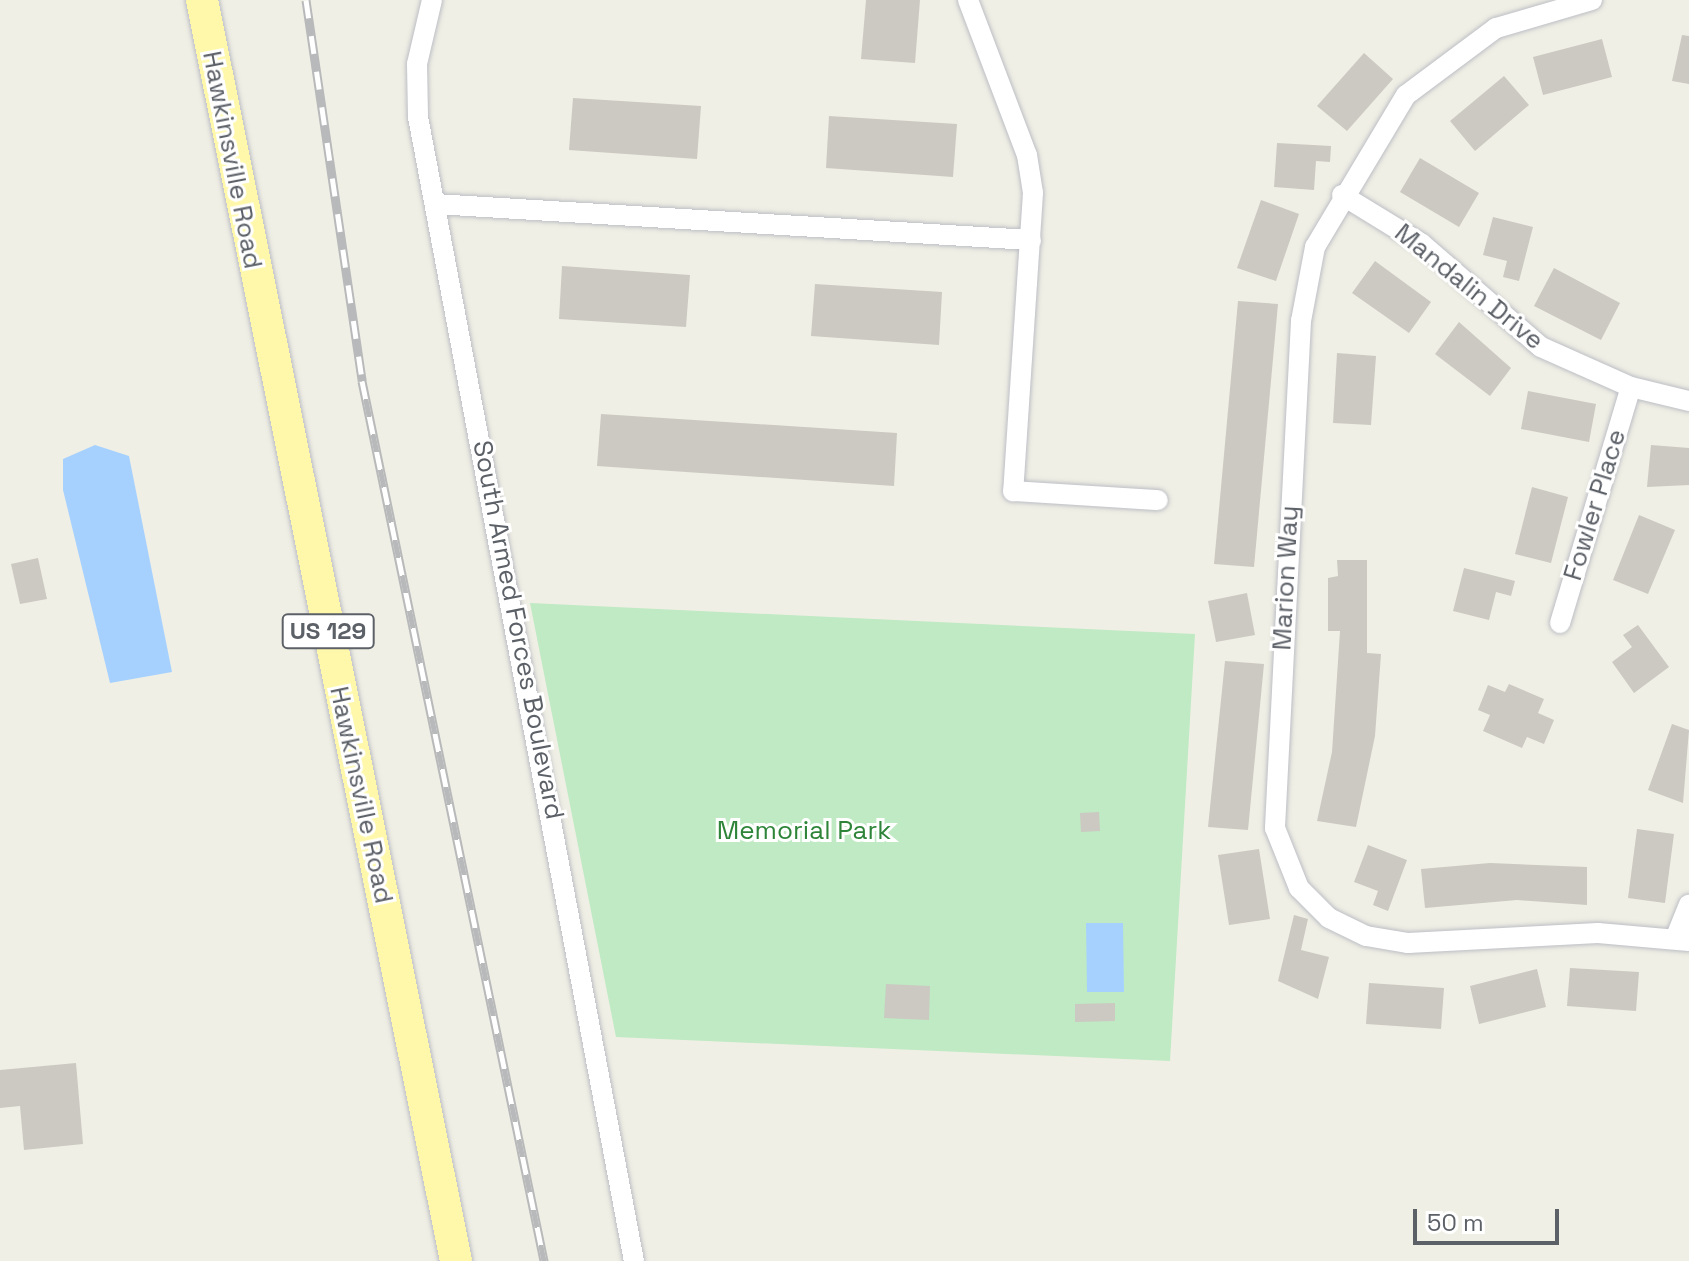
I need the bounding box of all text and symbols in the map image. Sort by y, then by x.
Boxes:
street label: Hawkinsville Road [196,49,268,271]
street label: Mandalin Drive [1388,217,1550,357]
street label: Fowler Place [1557,426,1633,584]
street label: South Armed Forces Boulevard [466,438,570,822]
street label: Marion Way [1267,505,1305,651]
road number: US 129 [280,611,376,651]
street label: Hawkinsville Road [323,684,399,906]
park label: Memorial Park [717,815,891,847]
scale bar [1417,1193,1563,1243]
text: 50 m [1427,1207,1484,1238]

